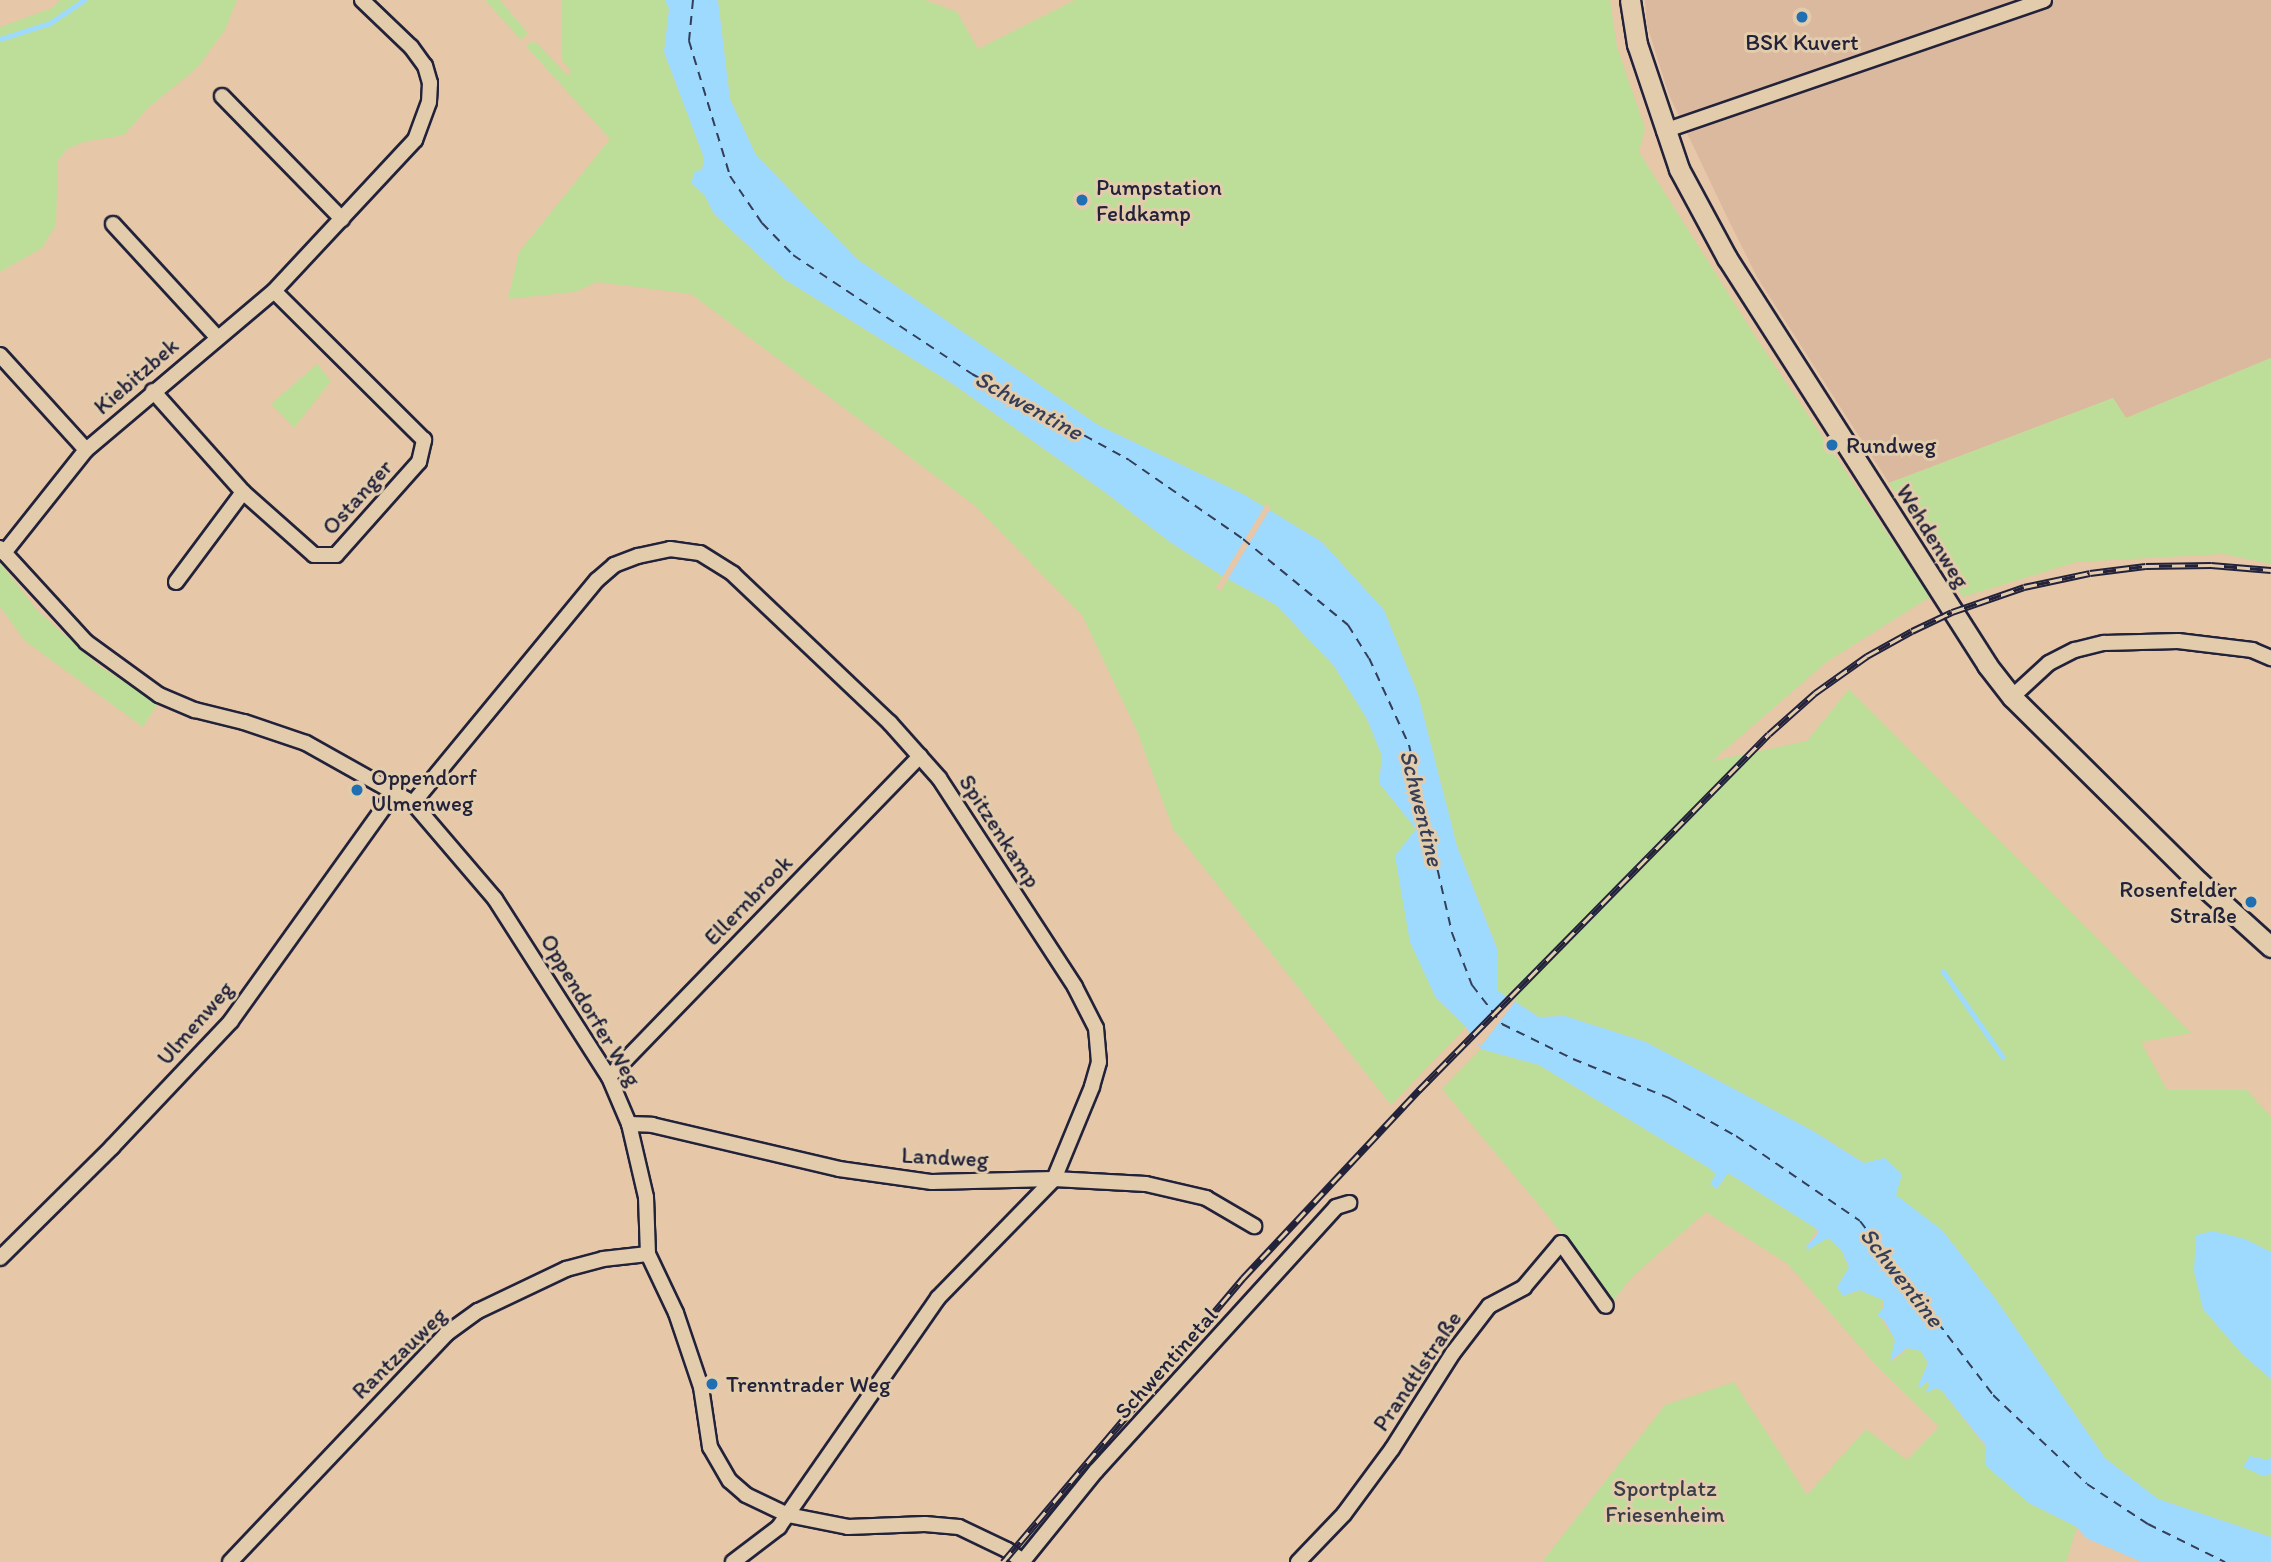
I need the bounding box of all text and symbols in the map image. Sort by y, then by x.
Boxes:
marker: BSK Kuvert [1794,9,1810,25]
place label: BSK Kuvert [1745,28,1859,56]
place label: Pumpstation Feldkamp [1096,173,1222,227]
marker: Pumpstation Feldkamp [1074,192,1090,208]
street label: Kiebitzbek [88,332,184,420]
water label: Schwentine [970,364,1088,446]
place label: Rundweg [1846,431,1936,459]
marker: Rundweg [1824,437,1840,453]
street label: Ostanger [316,454,398,540]
street label: Wehdenweg [1890,479,1976,593]
water label: Schwentine [1394,747,1450,869]
place label: Oppendorf Ulmenweg [371,763,477,817]
street label: Spitzenkamp [953,769,1047,893]
marker: Oppendorf Ulmenweg [349,782,365,798]
street label: Ellernbrook [698,849,798,951]
place label: Rosenfelder Straße [2119,875,2237,929]
marker: Rosenfelder Straße [2243,894,2259,910]
street label: Oppendorfer Weg [535,929,647,1091]
street label: Ulmenweg [151,975,239,1071]
street label: Landweg [901,1141,989,1173]
water label: Schwentine [1854,1221,1950,1333]
street label: Rantzauweg [346,1301,452,1405]
street label: Schwentinetal [1109,1301,1223,1425]
street label: Prandtlstraße [1367,1306,1467,1436]
place label: Trenntrader Weg [726,1370,891,1398]
marker: Trenntrader Weg [704,1376,720,1392]
park label: Sportplatz Friesenheim [1605,1474,1725,1528]

